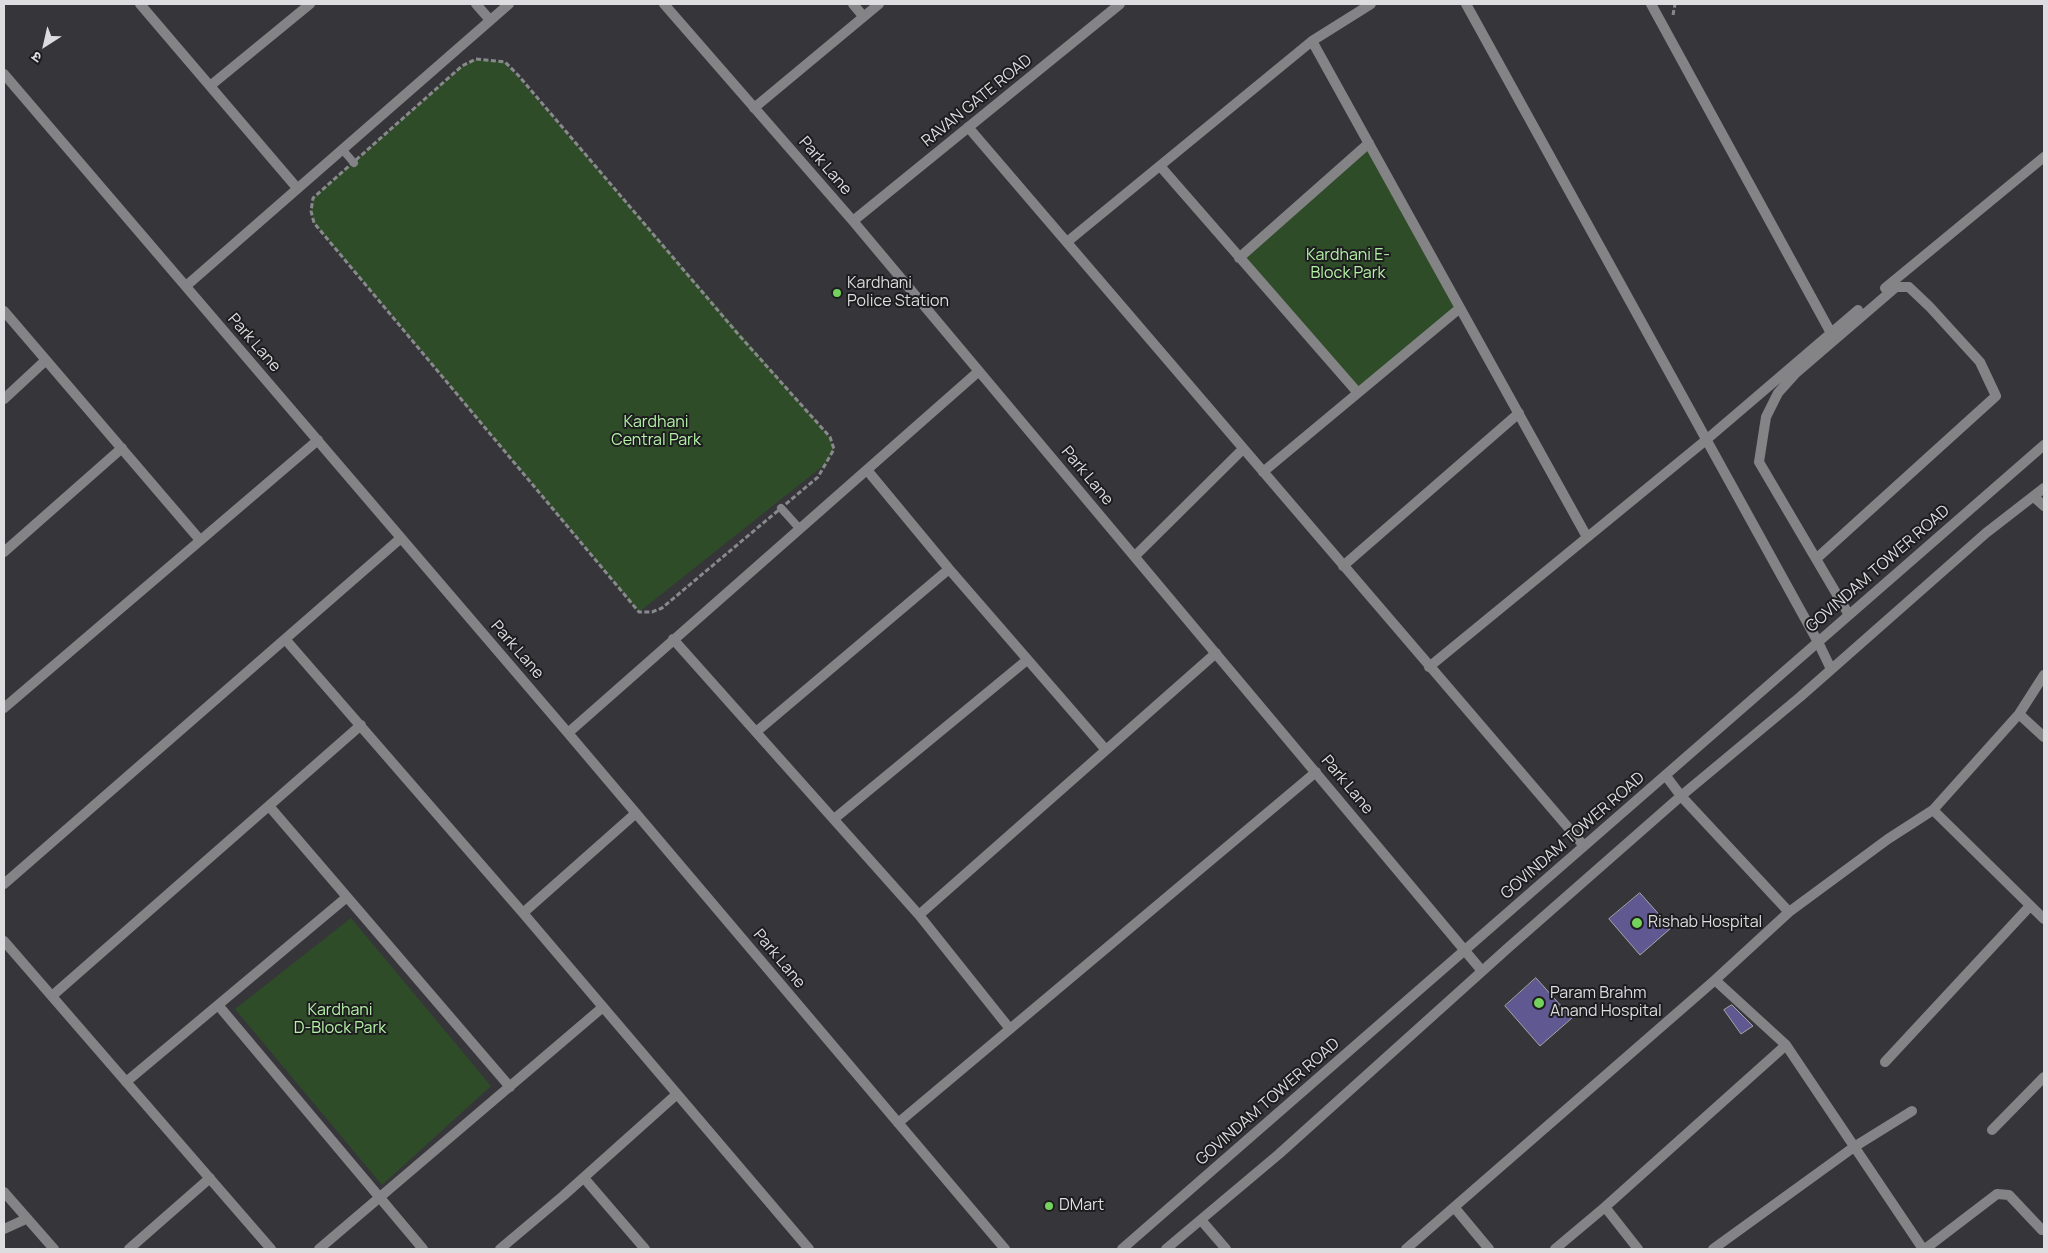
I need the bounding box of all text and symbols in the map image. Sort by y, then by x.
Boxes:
north arrow [20,20,70,70]
text: उ [27,48,45,68]
street label: RAVAN GATE ROAD [918,51,1036,151]
street label: Park Lane [794,133,856,199]
park label: Kardhani E- Block Park [1306,246,1390,284]
place label: Kardhani Police Station [847,274,949,312]
marker: Kardhani Police Station [831,287,843,299]
street label: Park Lane [223,310,285,376]
park label: Kardhani Central Park [611,413,701,451]
street label: Park Lane [1057,443,1117,509]
street label: GOVINDAM TOWER ROAD [1802,501,1954,637]
street label: Park Lane [486,617,548,683]
street label: Park Lane [1317,752,1377,818]
street label: GOVINDAM TOWER ROAD [1497,768,1649,904]
place label: Rishab Hospital [1648,913,1762,933]
marker: Rishab Hospital [1630,916,1644,930]
street label: Park Lane [749,926,809,992]
place label: Param Brahm Anand Hospital [1550,984,1662,1022]
marker: Param Brahm Anand Hospital [1532,996,1546,1010]
park label: Kardhani D-Block Park [294,1001,386,1039]
street label: GOVINDAM TOWER ROAD [1192,1034,1344,1170]
place label: DMart [1059,1196,1104,1216]
marker: DMart [1043,1200,1055,1212]

